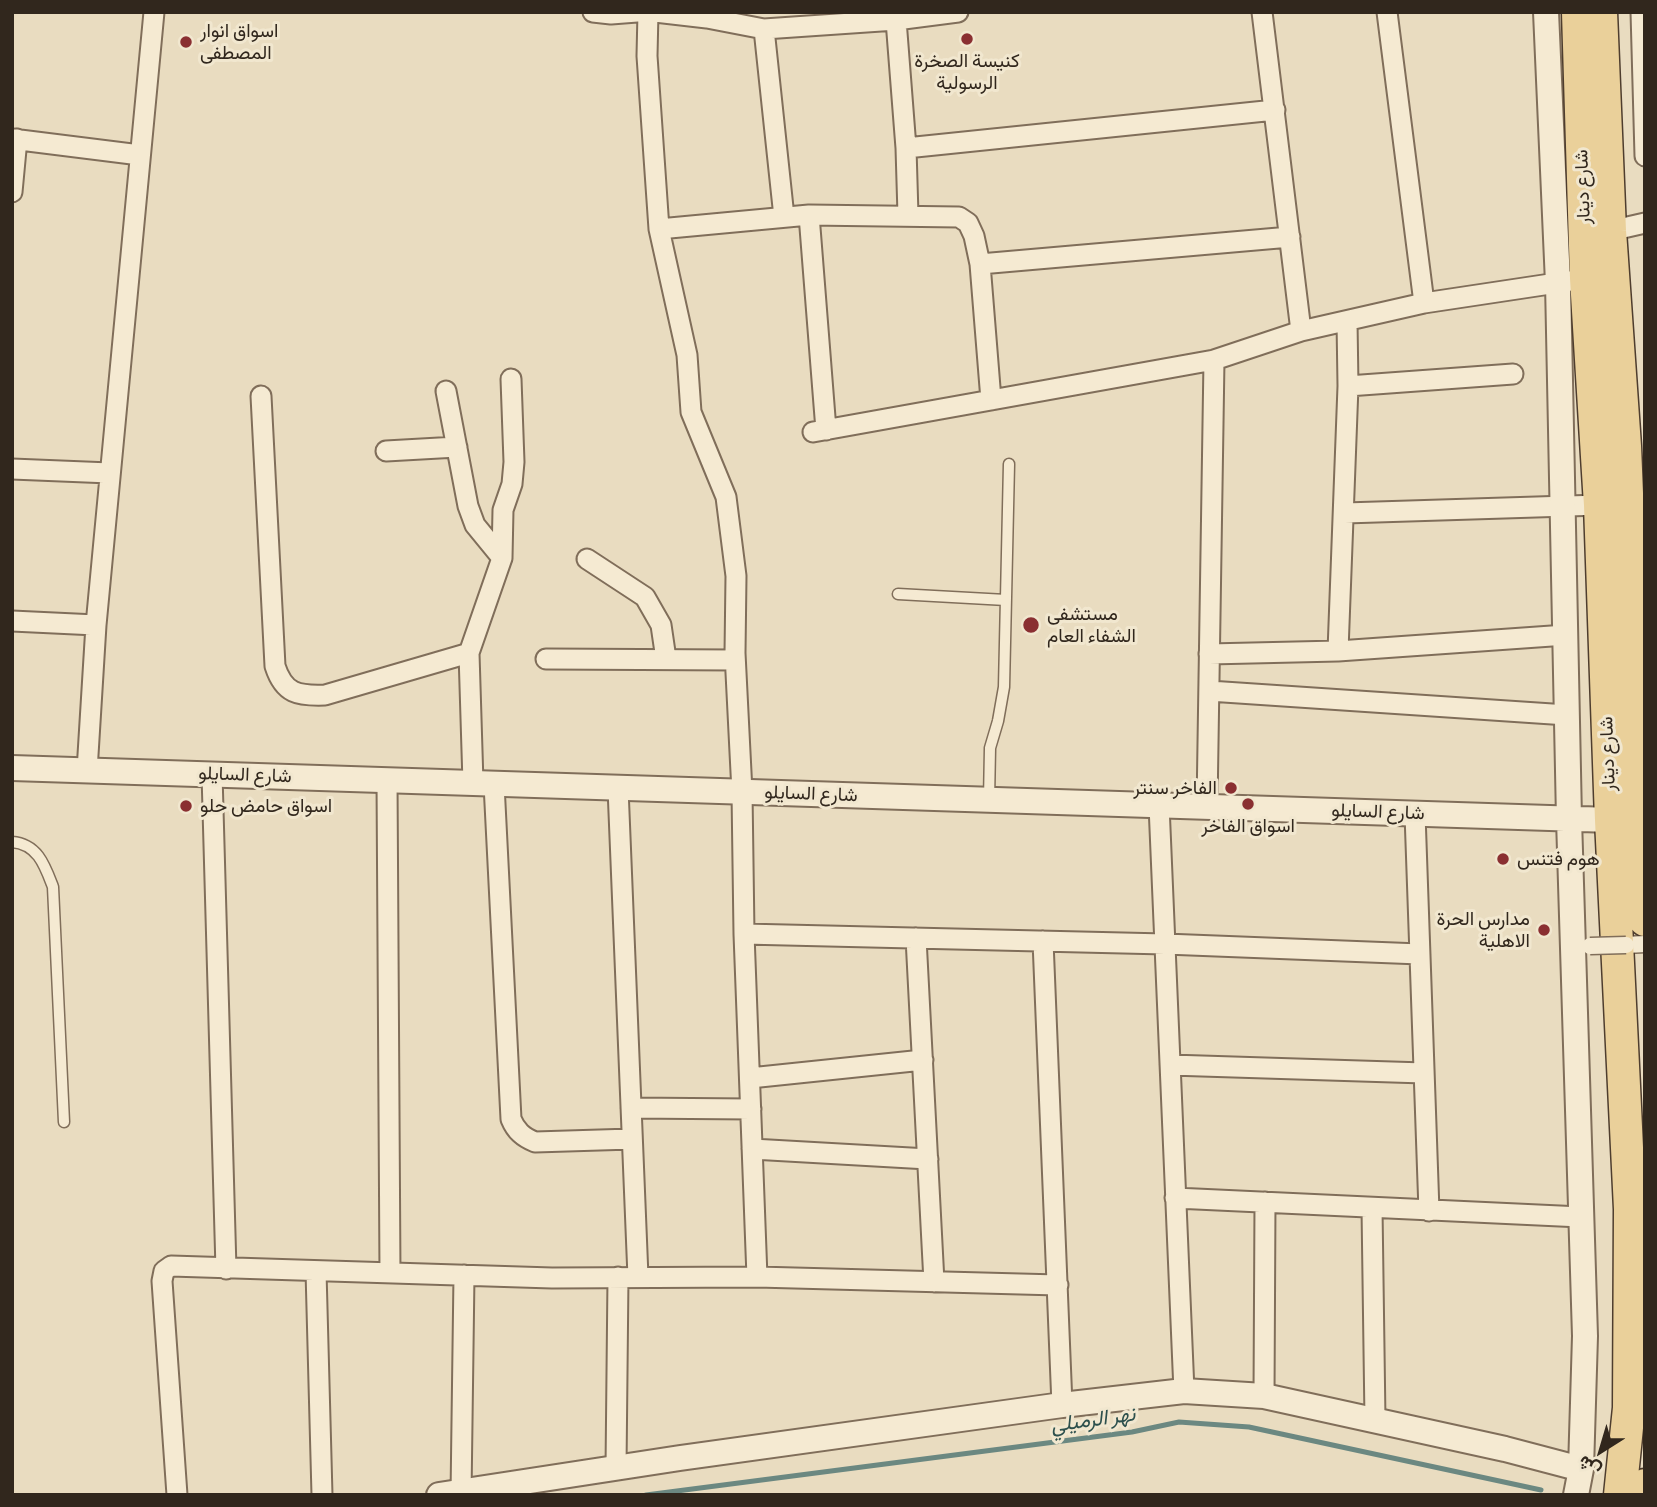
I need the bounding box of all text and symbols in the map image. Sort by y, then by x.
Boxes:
place label: اسواق انوار المصطفى [200,20,278,64]
marker: كنيسة الصخرة الرسولية [959,31,975,47]
marker: اسواق انوار المصطفى [178,34,194,50]
place label: كنيسة الصخرة الرسولية [914,50,1020,94]
street label: شارع دينار [1570,149,1596,225]
place label: مستشفى الشفاء العام [1047,603,1136,647]
marker: مستشفى الشفاء العام [1021,615,1041,635]
street label: شارع دينار [1595,716,1621,792]
street label: شارع السايلو [198,762,292,788]
place label: الفاخر سنتر [1133,777,1217,799]
marker: الفاخر سنتر [1223,780,1239,796]
street label: شارع السايلو [764,781,858,807]
place label: اسواق حامض حلو [200,795,332,817]
marker: اسواق الفاخر [1240,796,1256,812]
marker: اسواق حامض حلو [178,798,194,814]
street label: شارع السايلو [1331,799,1425,825]
place label: اسواق الفاخر [1201,815,1295,837]
place label: هوم فتنس [1517,848,1600,870]
marker: هوم فتنس [1495,851,1511,867]
place label: مدارس الحرة الاهلية [1437,908,1530,952]
marker: مدارس الحرة الاهلية [1536,922,1552,938]
water label: نهر الرميلي [1049,1402,1137,1438]
north arrow [1566,1416,1636,1486]
text: ش [1571,1450,1606,1486]

